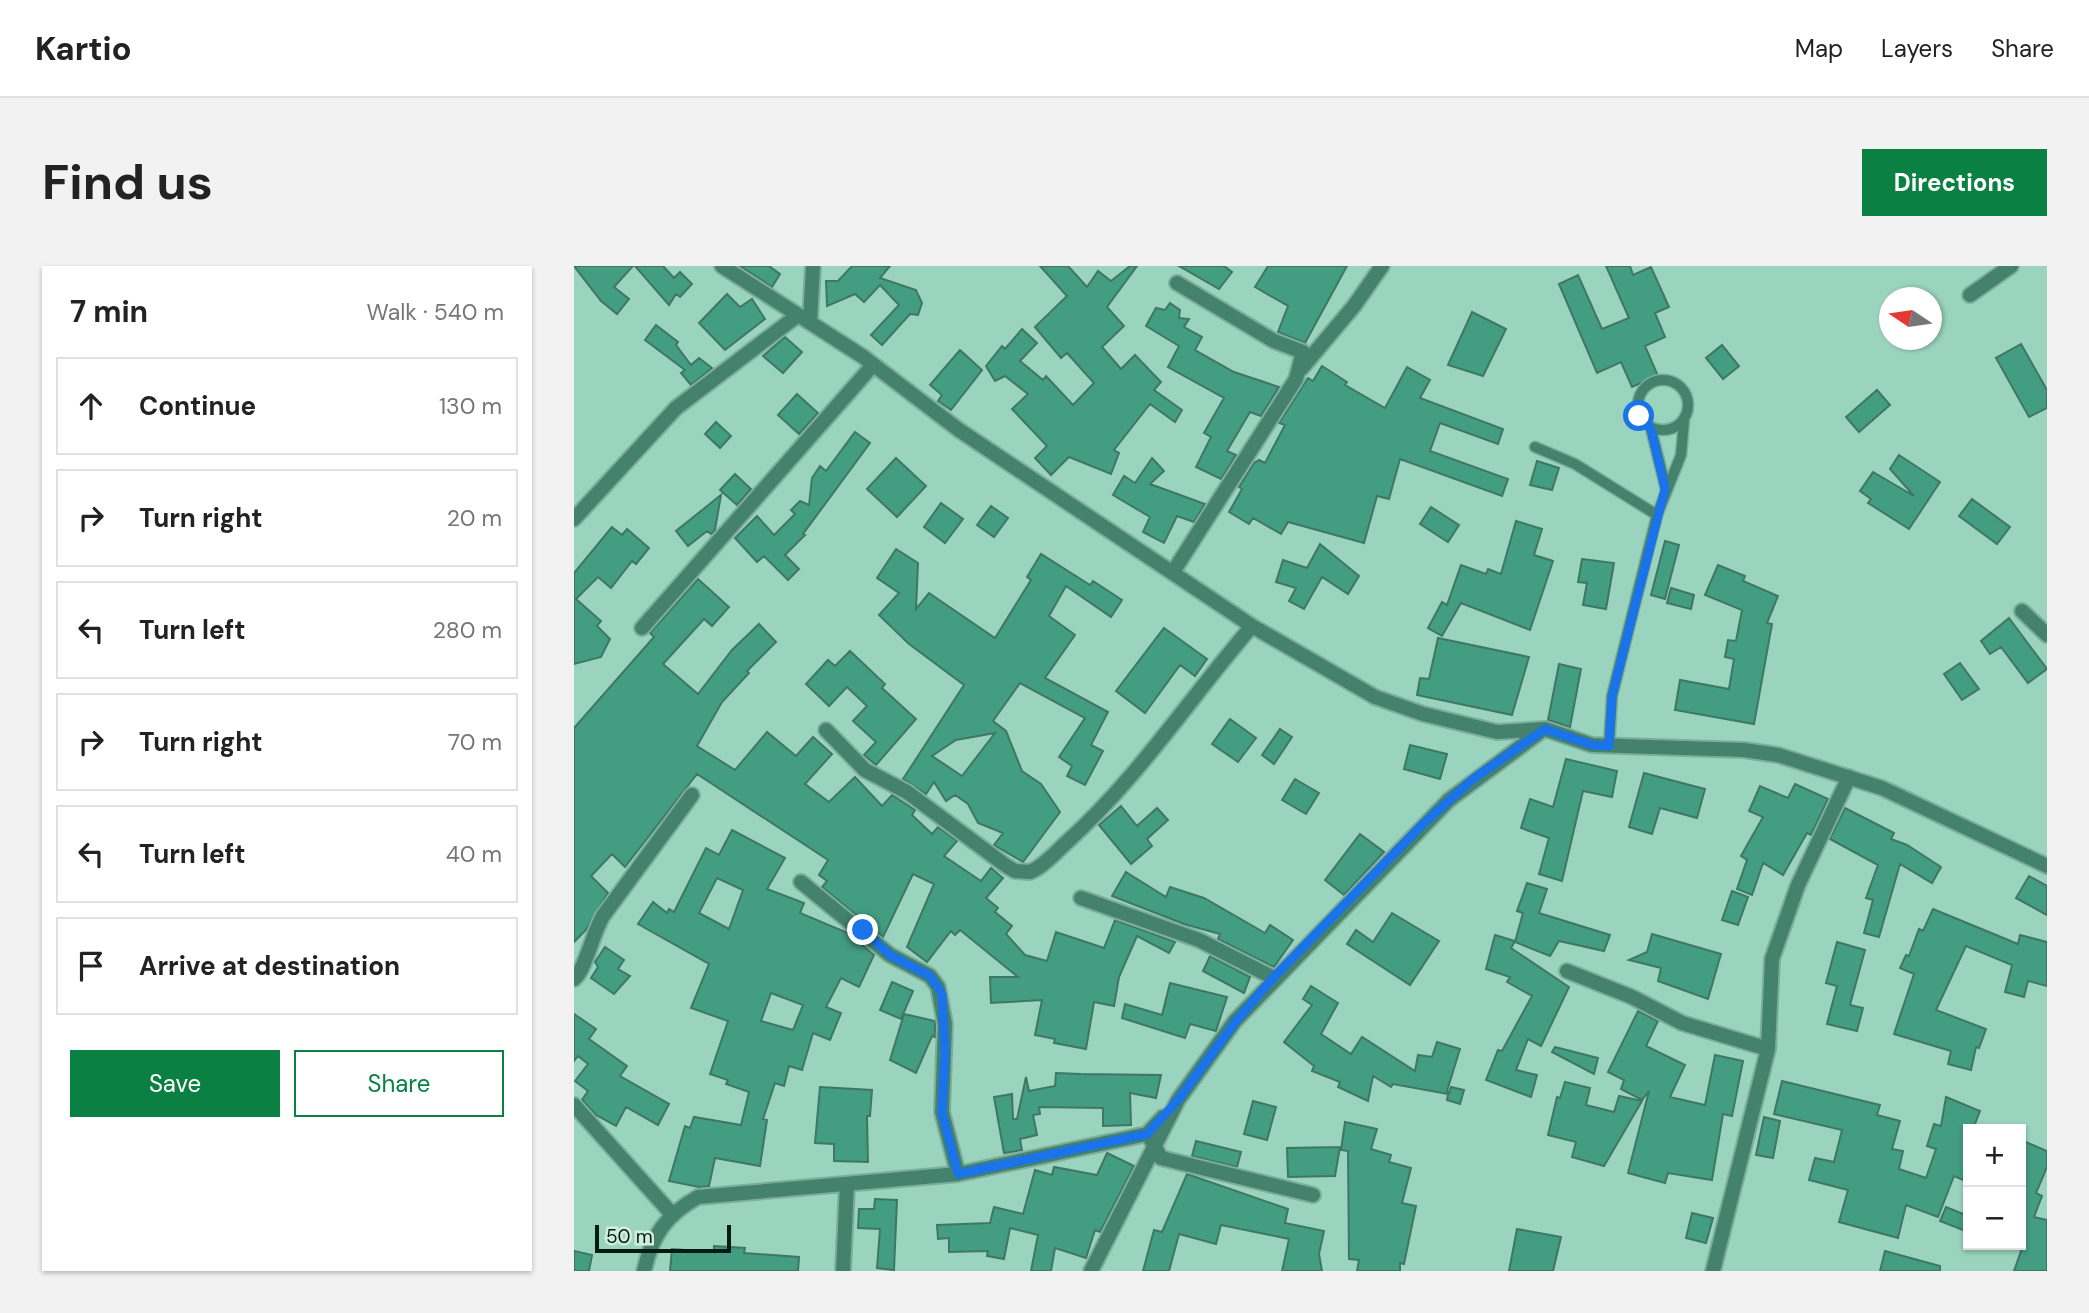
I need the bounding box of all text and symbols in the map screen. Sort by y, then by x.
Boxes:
text: Kartio [35,27,132,70]
text: Map [1795,33,1843,64]
text: Layers [1881,33,1953,64]
text: Share [1991,33,2054,64]
button: Directions [1862,149,2047,216]
text: Find us [42,150,213,214]
north arrow [1879,287,1942,350]
text: 7 min [70,292,148,331]
text: Walk · 540 m [367,297,504,327]
icon: ahead [72,387,110,425]
text: Continue [139,389,256,423]
text: 130 m [439,391,502,421]
route start [1623,400,1654,431]
icon: right [72,499,110,537]
text: Turn right [139,501,263,535]
text: 20 m [447,503,502,533]
icon: left [72,611,110,649]
text: Turn left [139,613,246,647]
text: 280 m [433,615,502,645]
icon: right [72,723,110,761]
text: Turn right [139,725,263,759]
text: 70 m [448,727,502,757]
icon: left [72,835,110,873]
text: Turn left [139,837,246,871]
text: 40 m [446,839,502,869]
route end [847,914,878,945]
icon: arrive [72,947,110,985]
text: Arrive at destination [139,949,400,983]
button: Save [70,1050,280,1117]
button: Share [294,1050,504,1117]
map controls [1963,1124,2026,1250]
button: + [1963,1124,2026,1187]
button: − [1963,1187,2026,1250]
scale bar [595,1222,732,1254]
text: 50 m [606,1224,653,1249]

